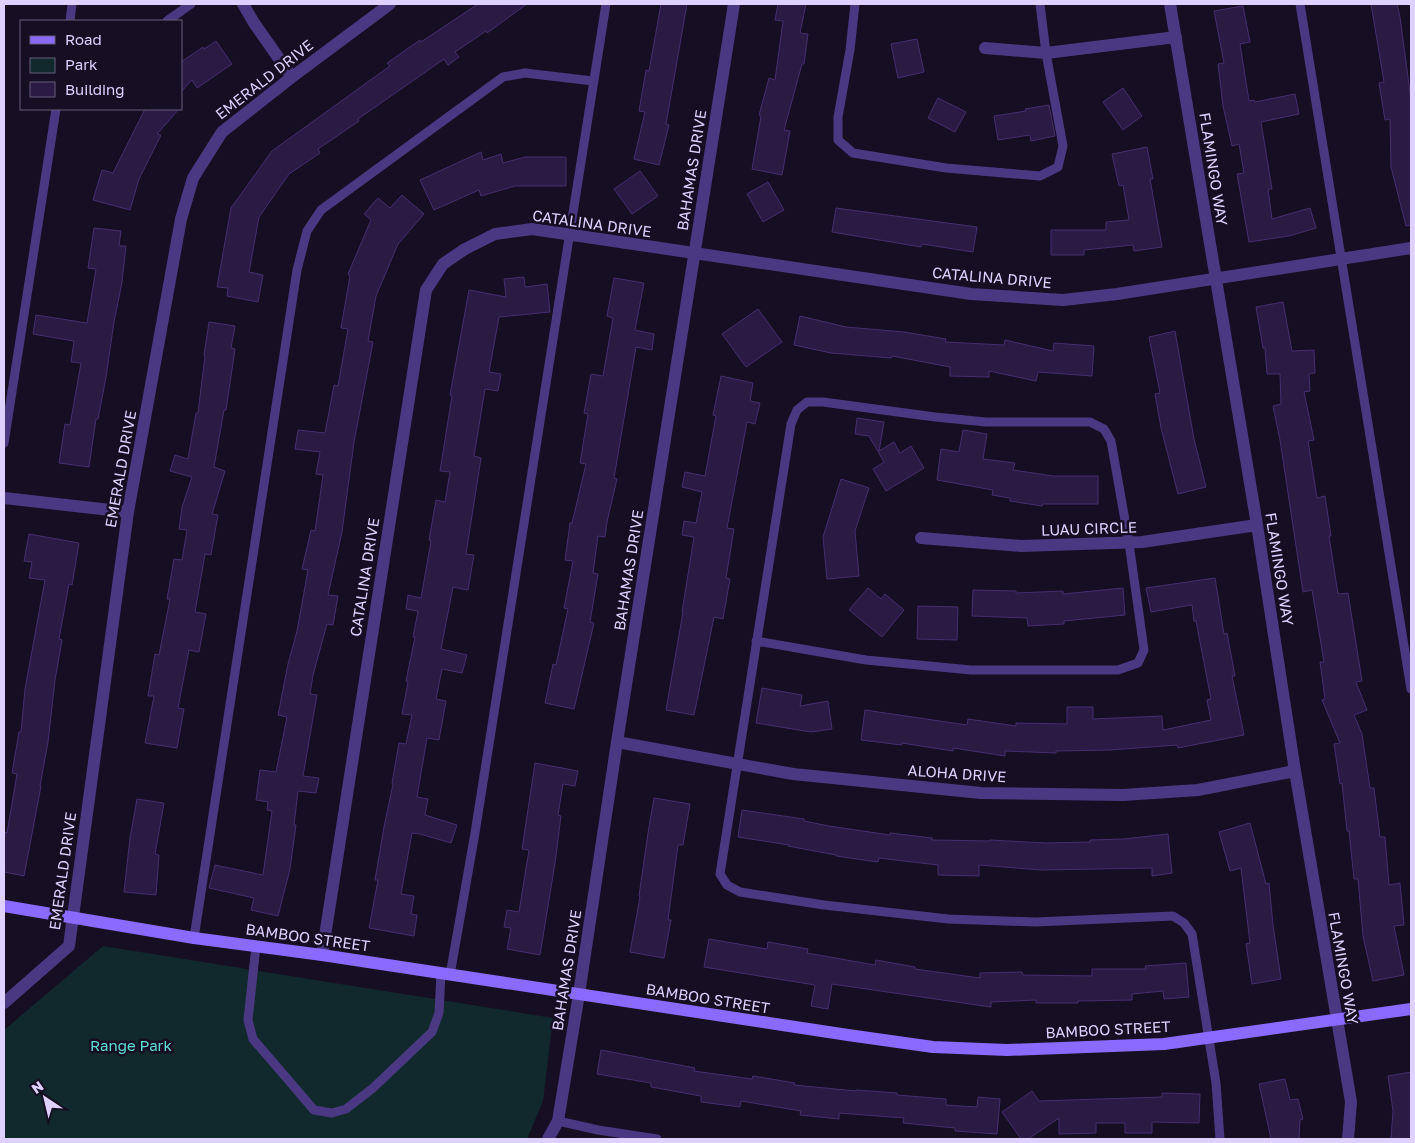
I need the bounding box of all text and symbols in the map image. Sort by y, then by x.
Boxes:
legend [20,20,182,110]
text: Road [65,30,102,48]
street label: EMERALD DRIVE [212,35,316,123]
text: Park [65,55,98,73]
text: Building [65,80,125,98]
street label: BAHAMAS DRIVE [673,108,709,232]
street label: FLAMINGO WAY [1196,111,1232,227]
street label: CATALINA DRIVE [531,206,653,240]
street label: CATALINA DRIVE [931,263,1053,291]
street label: EMERALD DRIVE [101,409,139,529]
street label: BAHAMAS DRIVE [610,508,646,632]
street label: FLAMINGO WAY [1262,511,1298,627]
street label: CATALINA DRIVE [346,516,382,638]
street label: LUAU CIRCLE [1041,517,1137,539]
street label: ALOHA DRIVE [907,761,1007,785]
street label: EMERALD DRIVE [45,811,79,931]
street label: BAHAMAS DRIVE [548,908,584,1032]
street label: FLAMINGO WAY [1325,910,1363,1026]
street label: BAMBOO STREET [245,919,371,955]
street label: BAMBOO STREET [645,979,771,1017]
street label: BAMBOO STREET [1045,1017,1171,1041]
park label: Range Park [90,1036,172,1054]
north arrow [20,1073,70,1123]
text: N [28,1077,46,1097]

